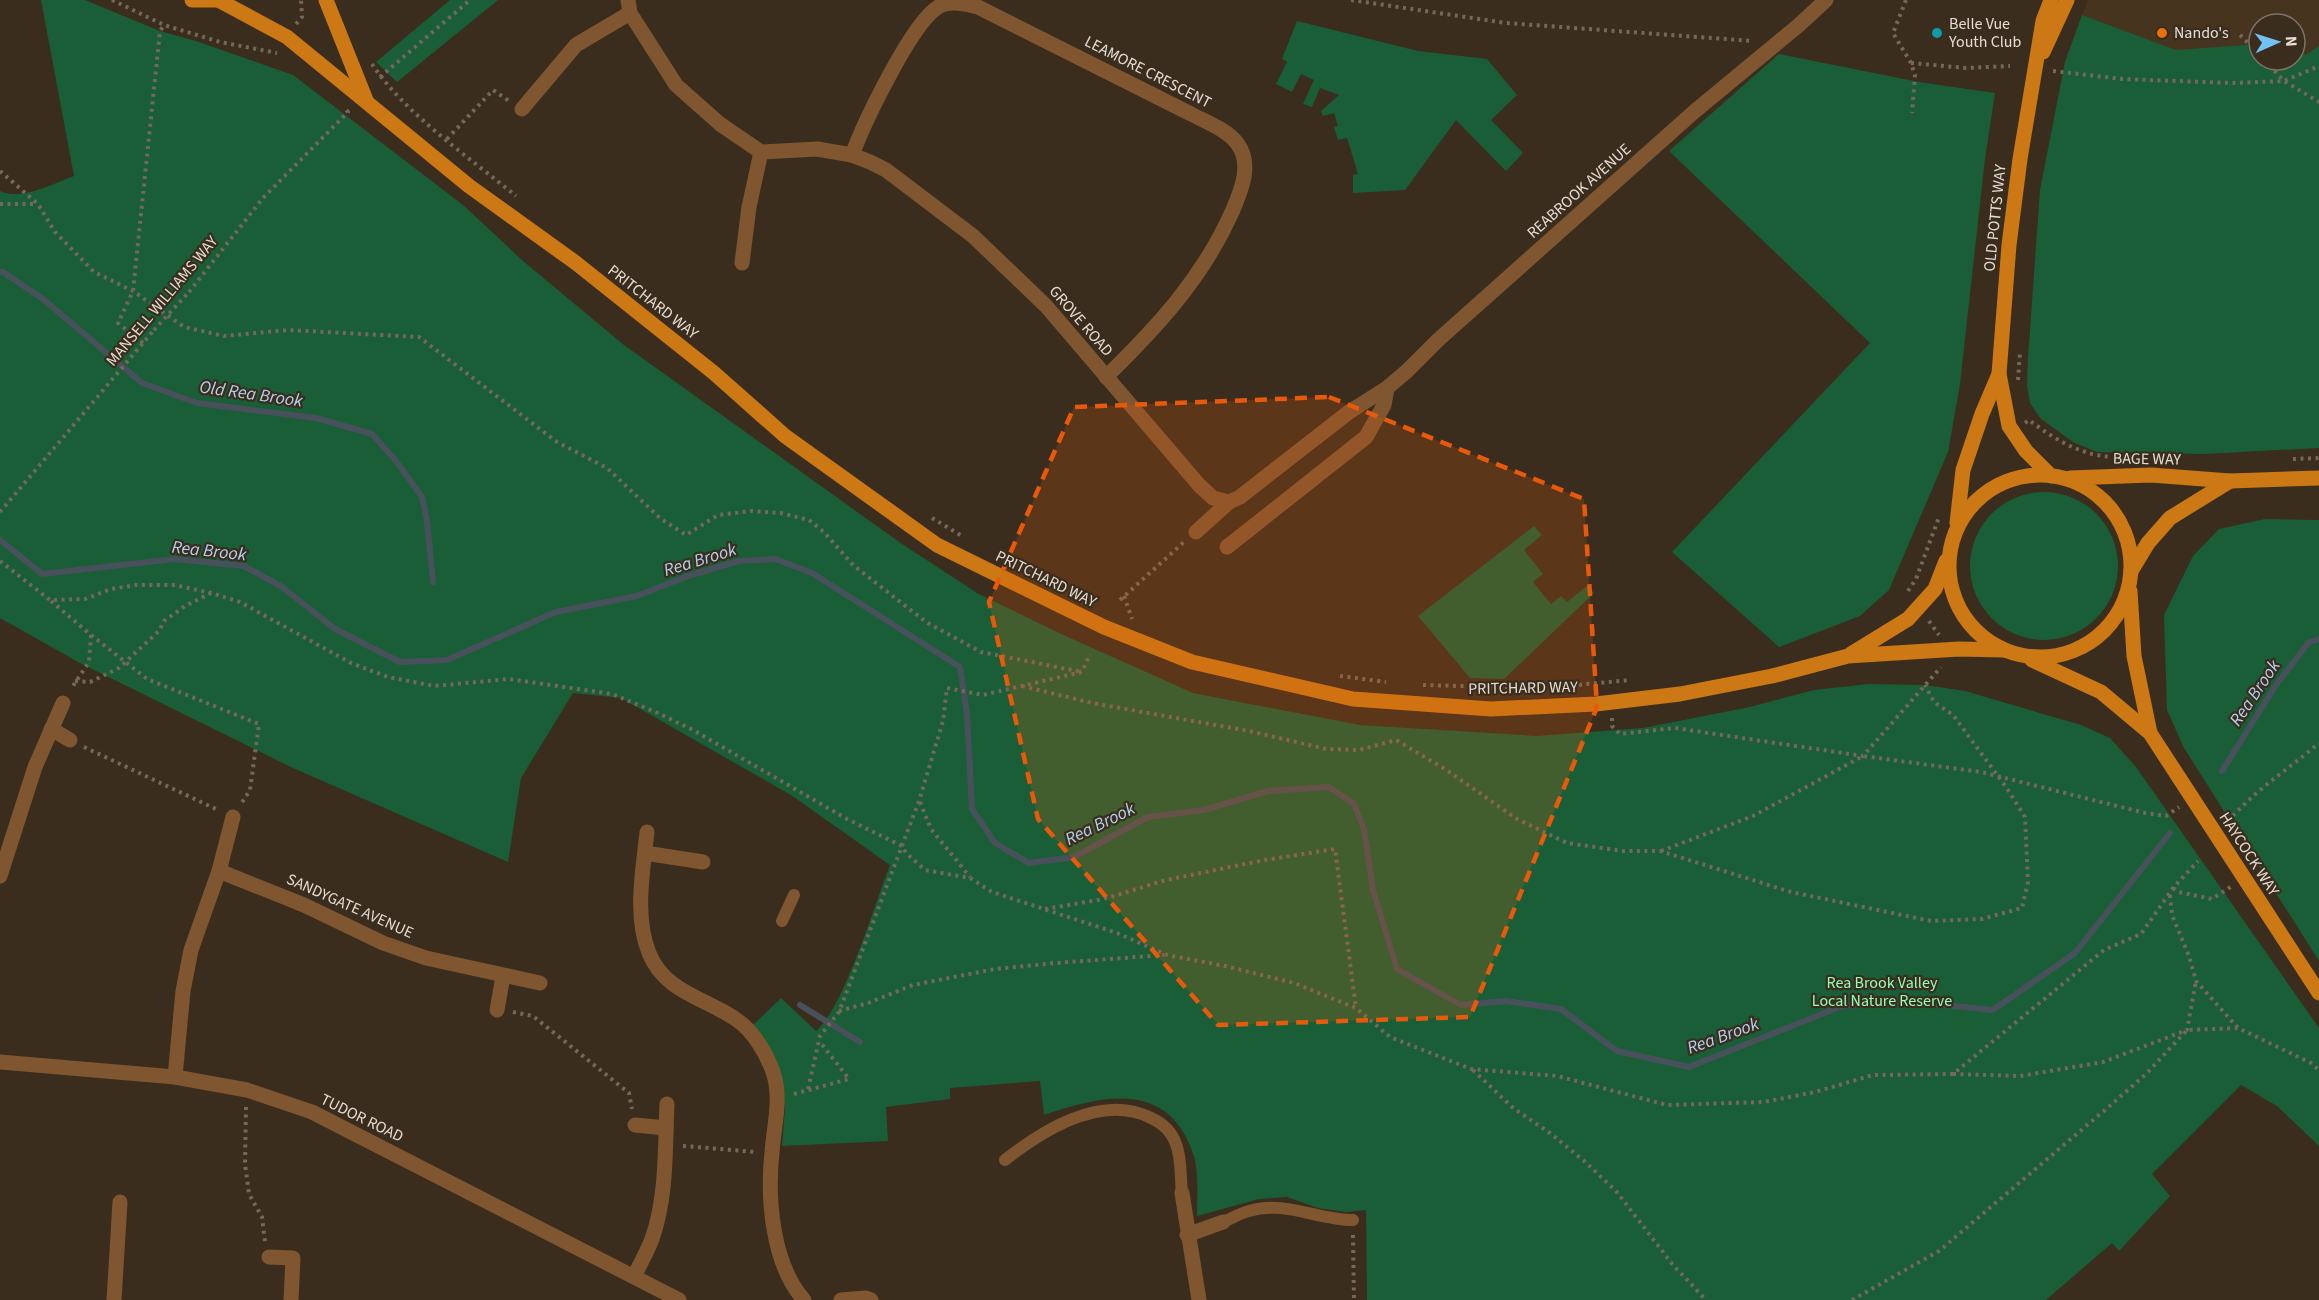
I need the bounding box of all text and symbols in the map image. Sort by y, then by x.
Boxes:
north arrow [2247,12,2307,72]
place label: Belle Vue Youth Club [1948,13,2022,53]
place label: Nando's [2174,22,2229,44]
marker: Belle Vue Youth Club [1930,26,1944,40]
marker: Nando's [2155,26,2169,40]
street label: LEAMORE CRESCENT [1081,31,1216,114]
text: N [2280,35,2302,47]
street label: REABROOK AVENUE [1522,138,1636,244]
street label: OLD POTTS WAY [1978,163,2012,273]
street label: MANSELL WILLIAMS WAY [101,231,223,371]
street label: PRITCHARD WAY [603,260,703,345]
street label: GROVE ROAD [1044,281,1118,361]
water label: Old Rea Brook [198,374,305,414]
street label: BAGE WAY [2113,447,2182,471]
water label: Rea Brook [170,535,248,567]
water label: Rea Brook [660,537,740,583]
street label: PRITCHARD WAY [992,545,1100,613]
water label: Rea Brook [2224,655,2287,731]
street label: PRITCHARD WAY [1468,676,1578,700]
water label: Rea Brook [1061,796,1140,852]
street label: HAYCOCK WAY [2214,808,2285,901]
street label: SANDYGATE AVENUE [283,868,417,944]
park label: Rea Brook Valley Local Nature Reserve [1812,972,1952,1012]
water label: Rea Brook [1683,1011,1763,1061]
street label: TUDOR ROAD [317,1088,407,1148]

